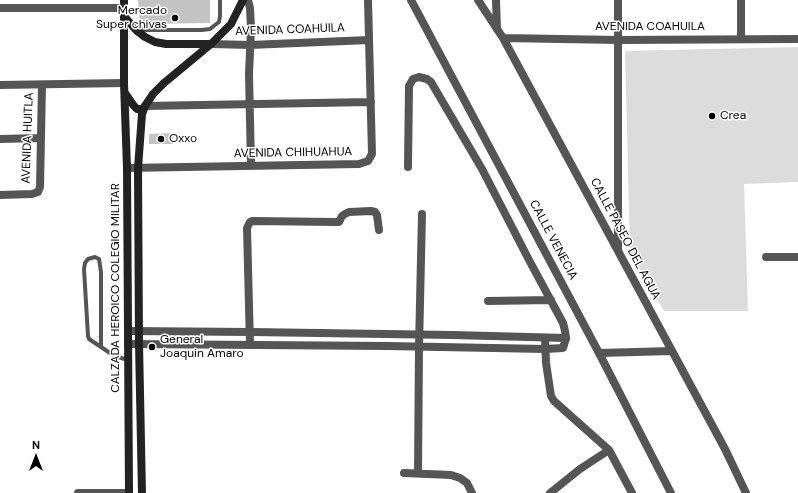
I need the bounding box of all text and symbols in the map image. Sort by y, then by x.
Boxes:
place label: Mercado Super chivas [96,4,167,32]
marker: Mercado Super chivas [170,13,180,23]
street label: AVENIDA COAHUILA [595,20,705,34]
street label: AVENIDA COAHUILA [235,21,345,39]
street label: AVENIDA HUITLA [19,92,37,184]
place label: Crea [720,109,746,123]
marker: Crea [707,111,717,121]
place label: Oxxo [169,132,197,146]
marker: Oxxo [156,134,166,144]
street label: AVENIDA CHIHUAHUA [234,145,352,161]
street label: CALLE PASEO DEL AGUA [587,176,663,302]
street label: CALZADA HEROICO COLEGIO MILITAR [109,183,123,393]
street label: CALLE VENECIA [526,198,580,282]
place label: General Joaquin Amaro [160,333,244,361]
marker: General Joaquin Amaro [147,342,157,352]
north arrow [16,437,56,477]
text: N [32,438,40,452]

